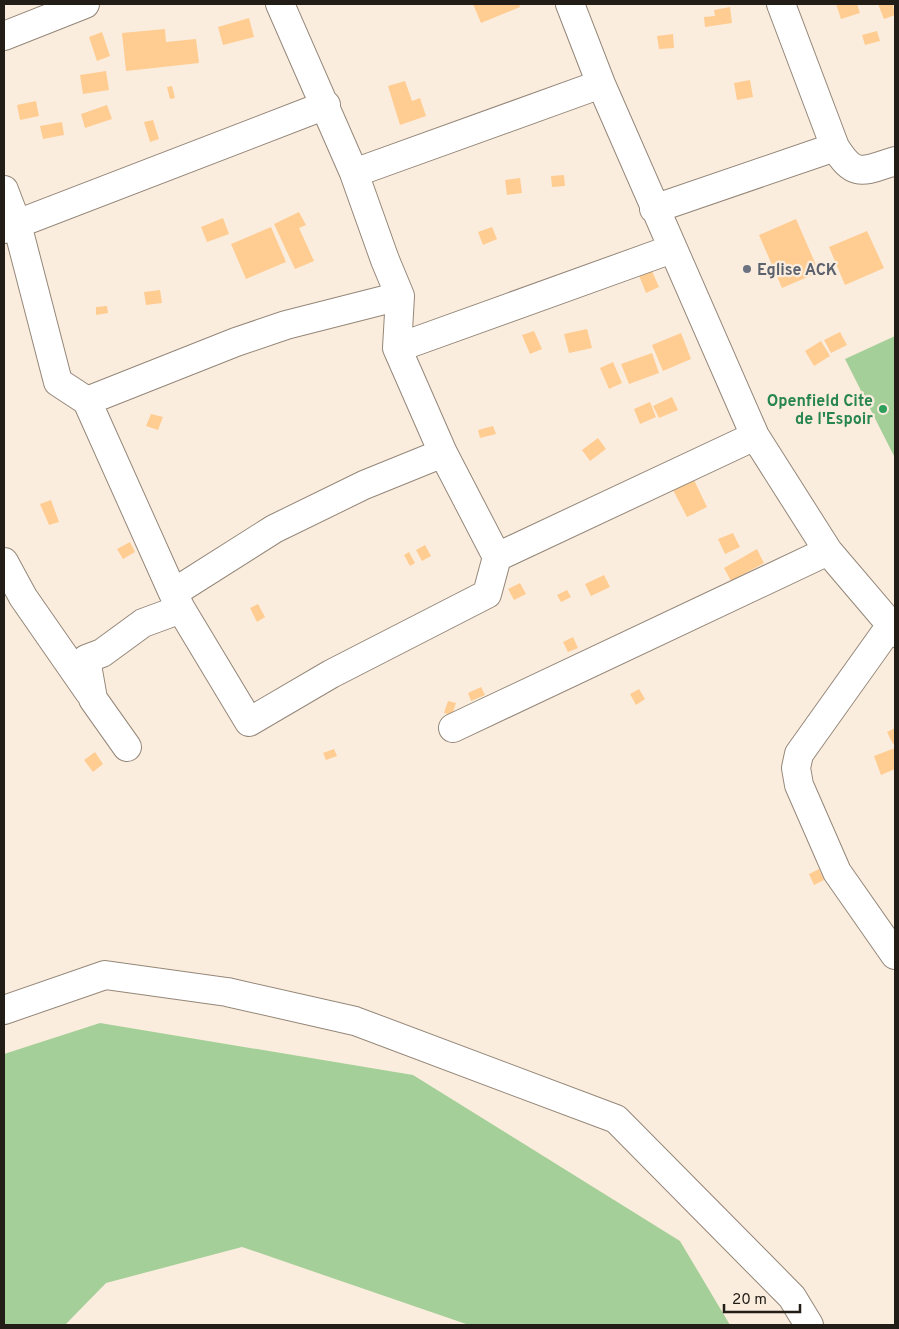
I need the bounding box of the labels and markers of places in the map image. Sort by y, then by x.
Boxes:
place label: Eglise ACK [757,261,837,281]
marker: Eglise ACK [741,263,753,275]
place label: Openfield Cite de l'Espoir [767,392,873,430]
marker: Openfield Cite de l'Espoir [877,403,889,415]

